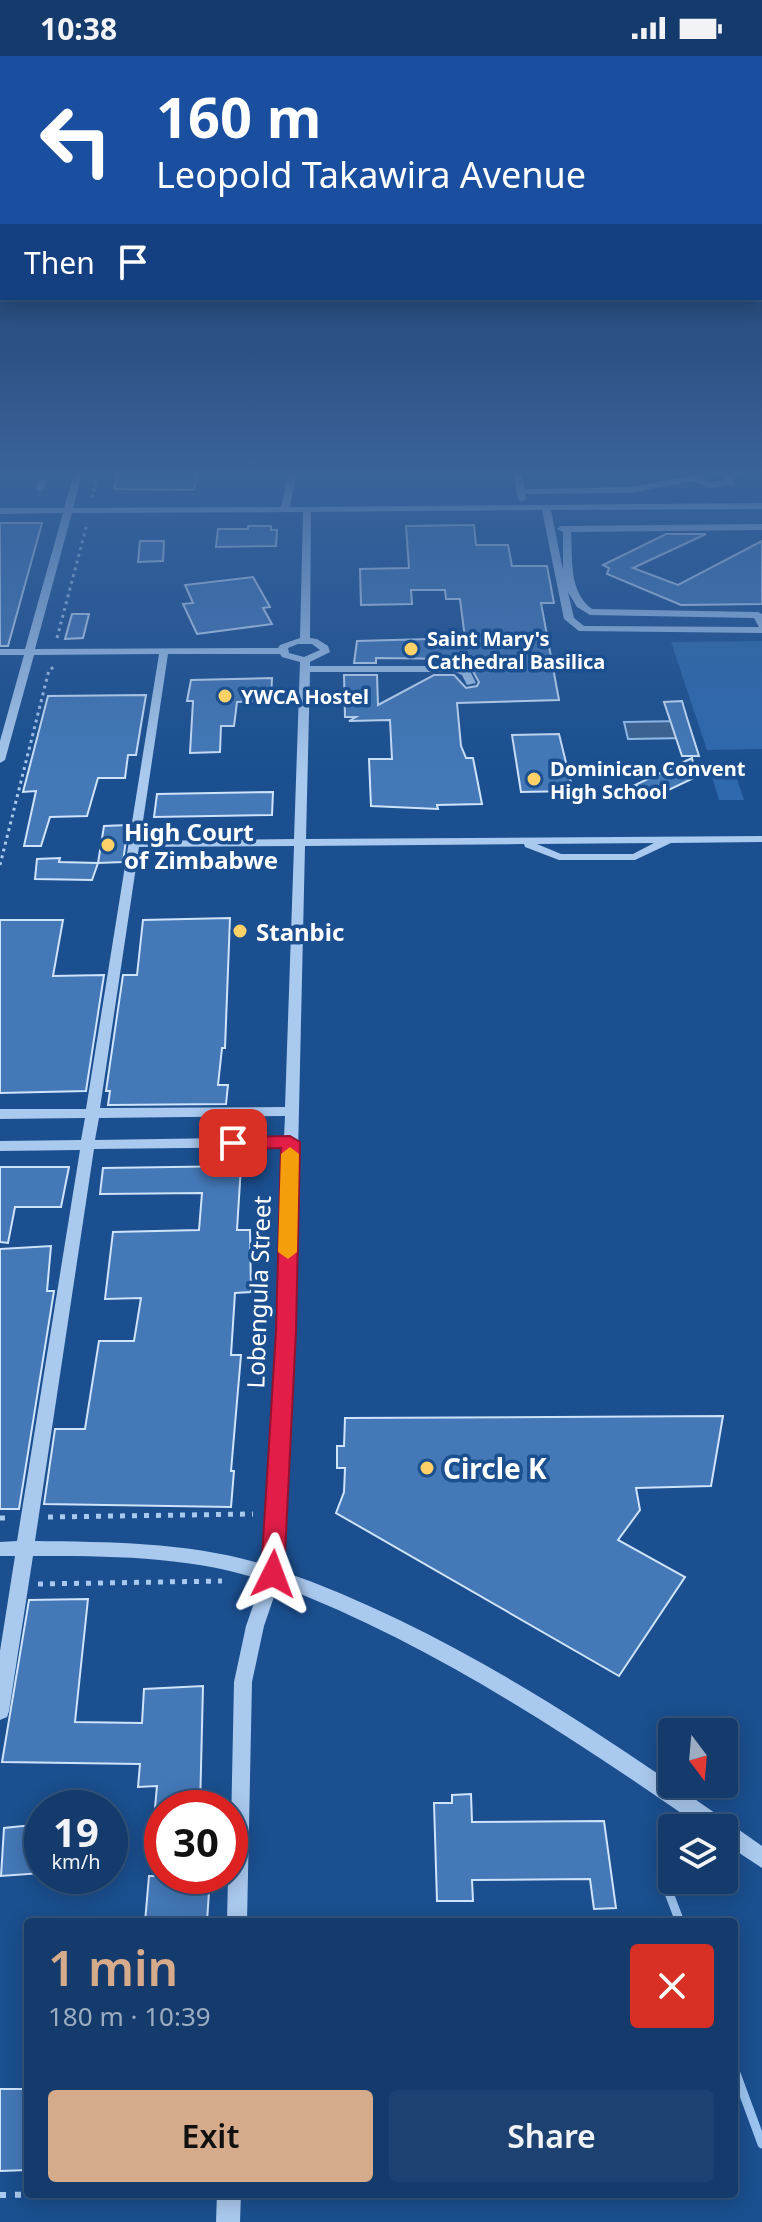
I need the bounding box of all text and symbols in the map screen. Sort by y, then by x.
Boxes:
text: 10:38 [40,8,117,49]
text: 160 m [156,78,321,154]
icon: left [24,88,128,192]
text: Leopold Takawira Avenue [156,150,586,199]
icon: arrive [111,240,155,284]
text: Then [24,242,95,283]
place label: Saint Mary's Cathedral Basilica [427,625,605,675]
marker: Saint Mary's Cathedral Basilica [402,640,420,658]
place label: YWCA Hostel [241,683,369,710]
marker: YWCA Hostel [216,687,234,705]
place label: Dominican Convent High School [550,755,746,805]
marker: Dominican Convent High School [525,770,543,788]
place label: High Court of Zimbabwe [124,815,278,876]
marker: High Court of Zimbabwe [99,836,117,854]
place label: Stanbic [256,915,344,948]
marker: Stanbic [231,922,249,940]
pin [199,1109,267,1177]
icon: arrive [211,1121,255,1165]
street label: Lobengula Street [238,1195,278,1389]
place label: Circle K [443,1449,547,1487]
marker: Circle K [418,1459,436,1477]
position arrow [231,1532,315,1616]
north arrow [658,1718,738,1798]
map controls [658,1718,738,1894]
speed limit sign: 30 [144,1790,248,1894]
text: 19 [53,1804,99,1859]
button: layers [658,1814,738,1894]
text: km/h [51,1848,101,1875]
text: 1 min [48,1935,178,2000]
button: close [630,1944,714,2028]
text: 180 m · 10:39 [48,1998,211,2034]
button: Exit [48,2090,373,2182]
button: Share [389,2090,714,2182]

